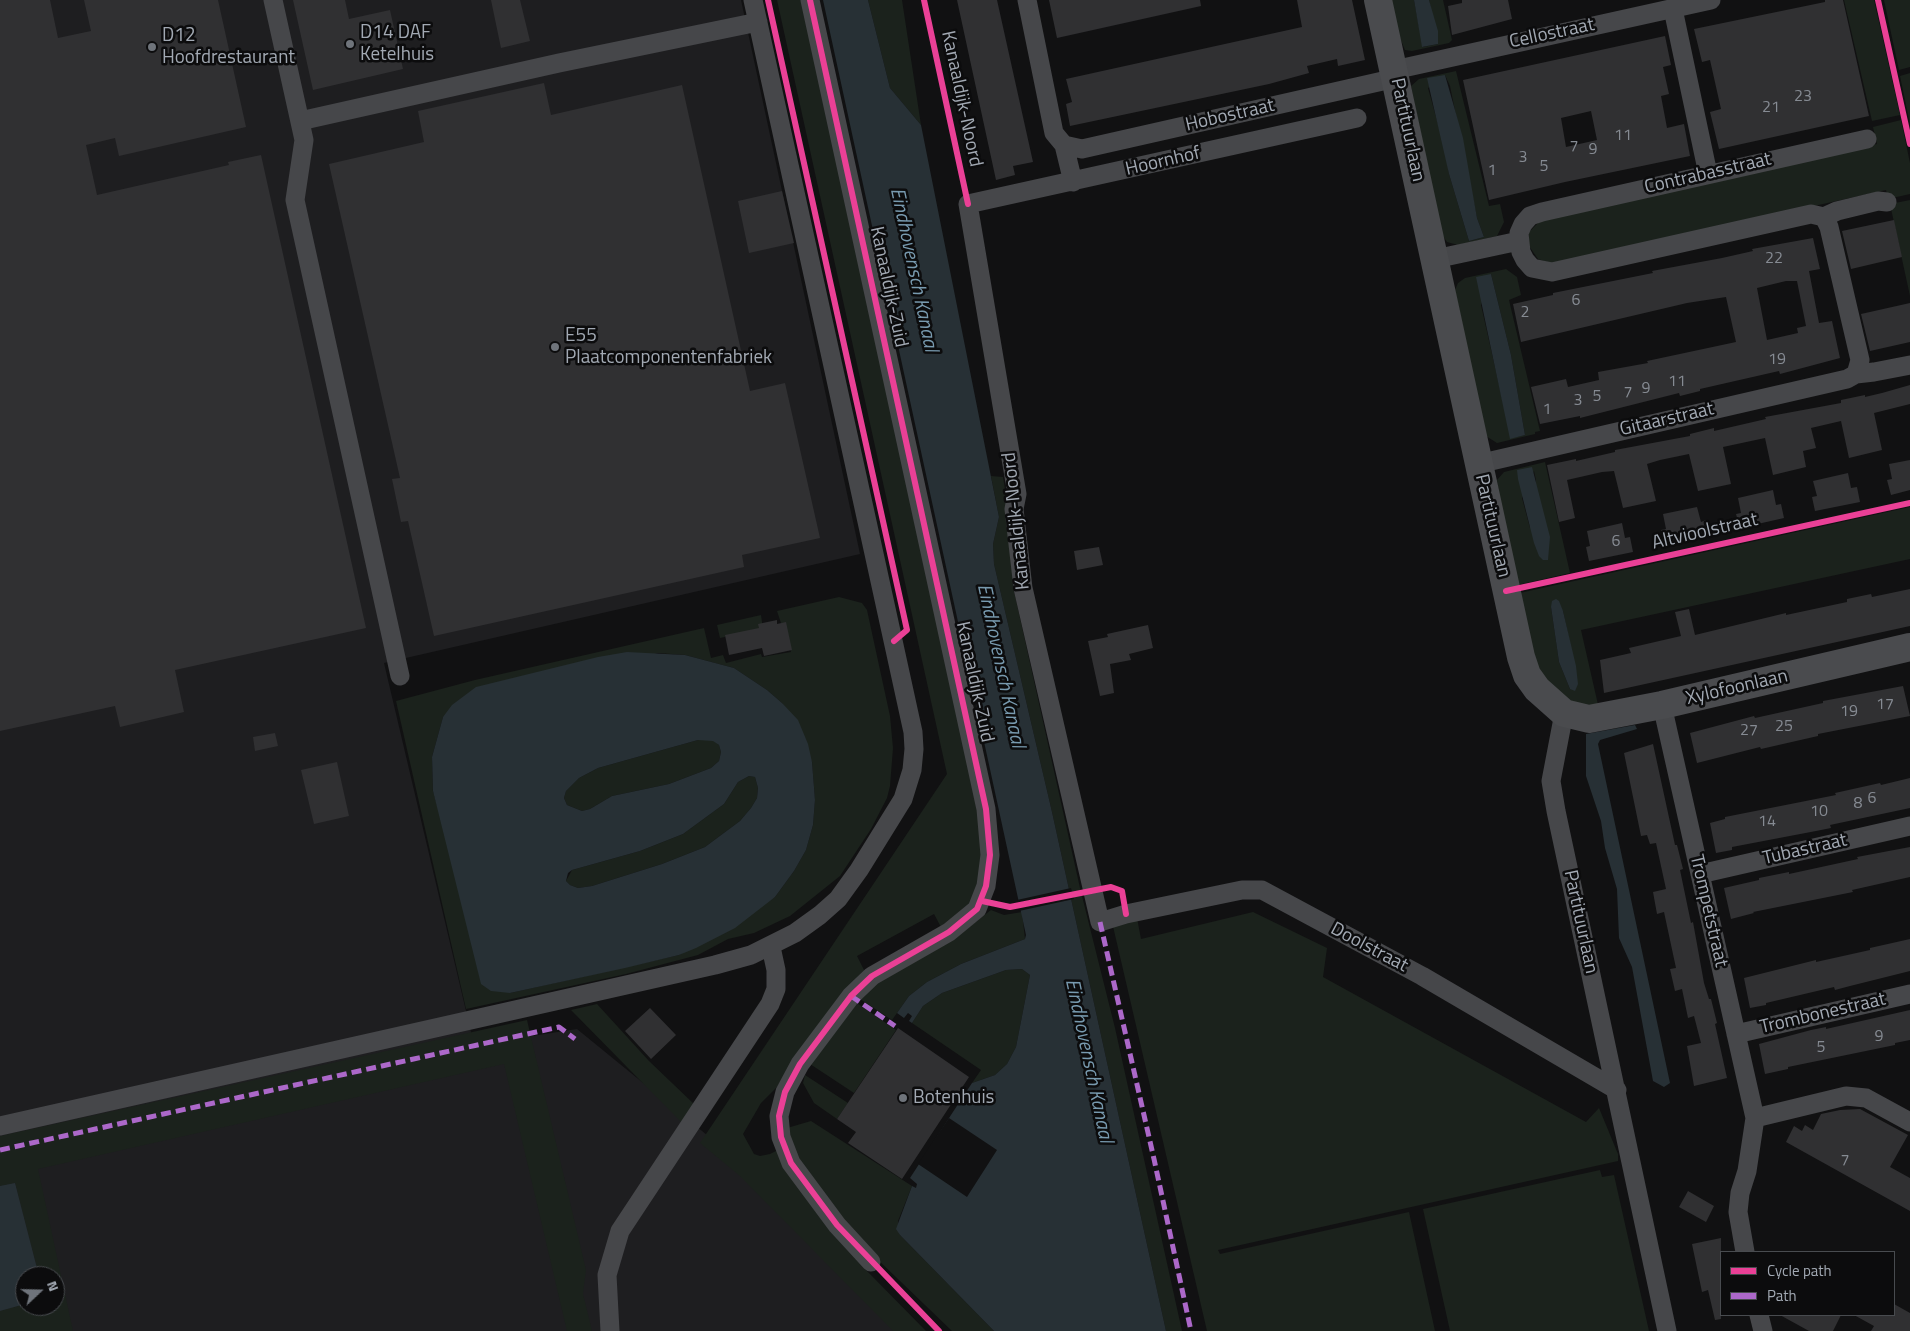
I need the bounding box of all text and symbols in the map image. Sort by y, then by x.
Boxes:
street label: Cellostraat [1507,14,1597,54]
place label: D14 DAF Ketelhuis [360,22,434,66]
place label: D12 Hoofdrestaurant [162,25,295,69]
street label: Kanaaldijk-Noord [935,29,987,169]
marker: D14 DAF Ketelhuis [344,38,356,50]
marker: D12 Hoofdrestaurant [146,41,158,53]
street label: Partituurlaan [1385,76,1429,184]
house number: 23 [1794,87,1812,107]
street label: Hobostraat [1183,95,1277,137]
house number: 21 [1762,98,1780,118]
house number: 11 [1614,126,1632,146]
house number: 7 [1570,137,1578,157]
house number: 9 [1589,140,1597,160]
street label: Hoornhof [1123,142,1203,182]
house number: 3 [1519,148,1527,168]
street label: Contrabasstraat [1642,148,1774,200]
house number: 5 [1540,157,1548,177]
house number: 1 [1488,161,1496,181]
water label: Eindhovensch Kanaal [884,186,942,354]
street label: Kanaaldijk-Zuid [864,225,912,349]
house number: 22 [1765,249,1783,269]
house number: 6 [1572,291,1580,311]
house number: 2 [1521,303,1529,323]
place label: E55 Plaatcomponentenfabriek [565,325,772,369]
marker: E55 Plaatcomponentenfabriek [549,341,561,353]
house number: 19 [1768,350,1786,370]
house number: 11 [1668,372,1686,392]
house number: 9 [1642,379,1650,399]
house number: 7 [1624,383,1632,403]
house number: 5 [1593,387,1601,407]
house number: 3 [1574,391,1582,411]
street label: Gitaarstraat [1618,398,1716,442]
house number: 1 [1543,400,1551,420]
street label: Kanaaldijk-Noord [998,451,1036,591]
street label: Partituurlaan [1469,472,1515,580]
street label: Altvioolstraat [1650,509,1760,555]
house number: 6 [1612,532,1620,552]
water label: Eindhovensch Kanaal [971,582,1029,750]
street label: Kanaaldijk-Zuid [950,620,998,744]
street label: Xylofoonlaan [1684,665,1790,711]
house number: 17 [1876,695,1894,715]
house number: 19 [1840,702,1858,722]
house number: 25 [1775,717,1793,737]
house number: 27 [1740,721,1758,741]
house number: 6 [1868,789,1876,809]
house number: 8 [1854,794,1862,814]
house number: 10 [1810,802,1828,822]
house number: 14 [1758,812,1776,832]
street label: Tubastraat [1761,829,1849,871]
street label: Trompetstraat [1684,853,1732,969]
street label: Partituurlaan [1558,868,1602,976]
street label: Doolstraat [1326,918,1412,978]
water label: Eindhovensch Kanaal [1059,977,1117,1145]
street label: Trombonestraat [1758,988,1888,1040]
house number: 9 [1875,1027,1883,1047]
house number: 5 [1817,1038,1825,1058]
place label: Botenhuis [913,1087,994,1109]
marker: Botenhuis [897,1092,909,1104]
house number: 7 [1841,1151,1849,1171]
legend [1720,1251,1895,1316]
text: Cycle path [1767,1259,1832,1282]
north arrow [15,1266,65,1316]
text: N [42,1278,65,1294]
text: Path [1767,1284,1797,1307]

